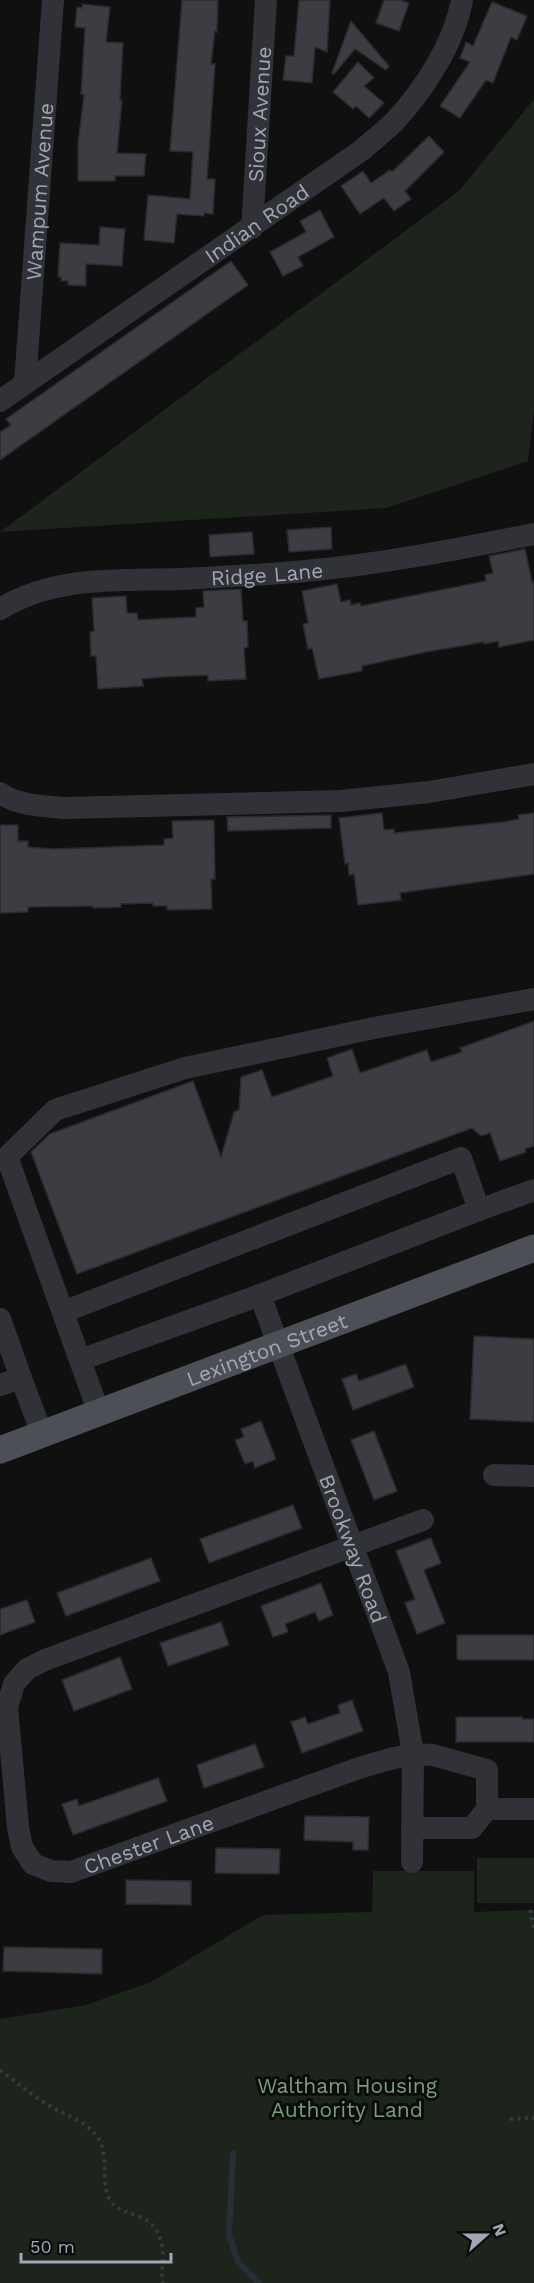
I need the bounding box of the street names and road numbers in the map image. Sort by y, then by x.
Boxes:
street label: Sioux Avenue [242,46,276,183]
street label: Wampum Avenue [20,102,58,281]
street label: Indian Road [199,178,313,268]
street label: Ridge Lane [210,557,324,590]
street label: Lexington Street [183,1307,351,1391]
street label: Brookway Road [315,1471,392,1626]
street label: Chester Lane [80,1809,217,1879]

